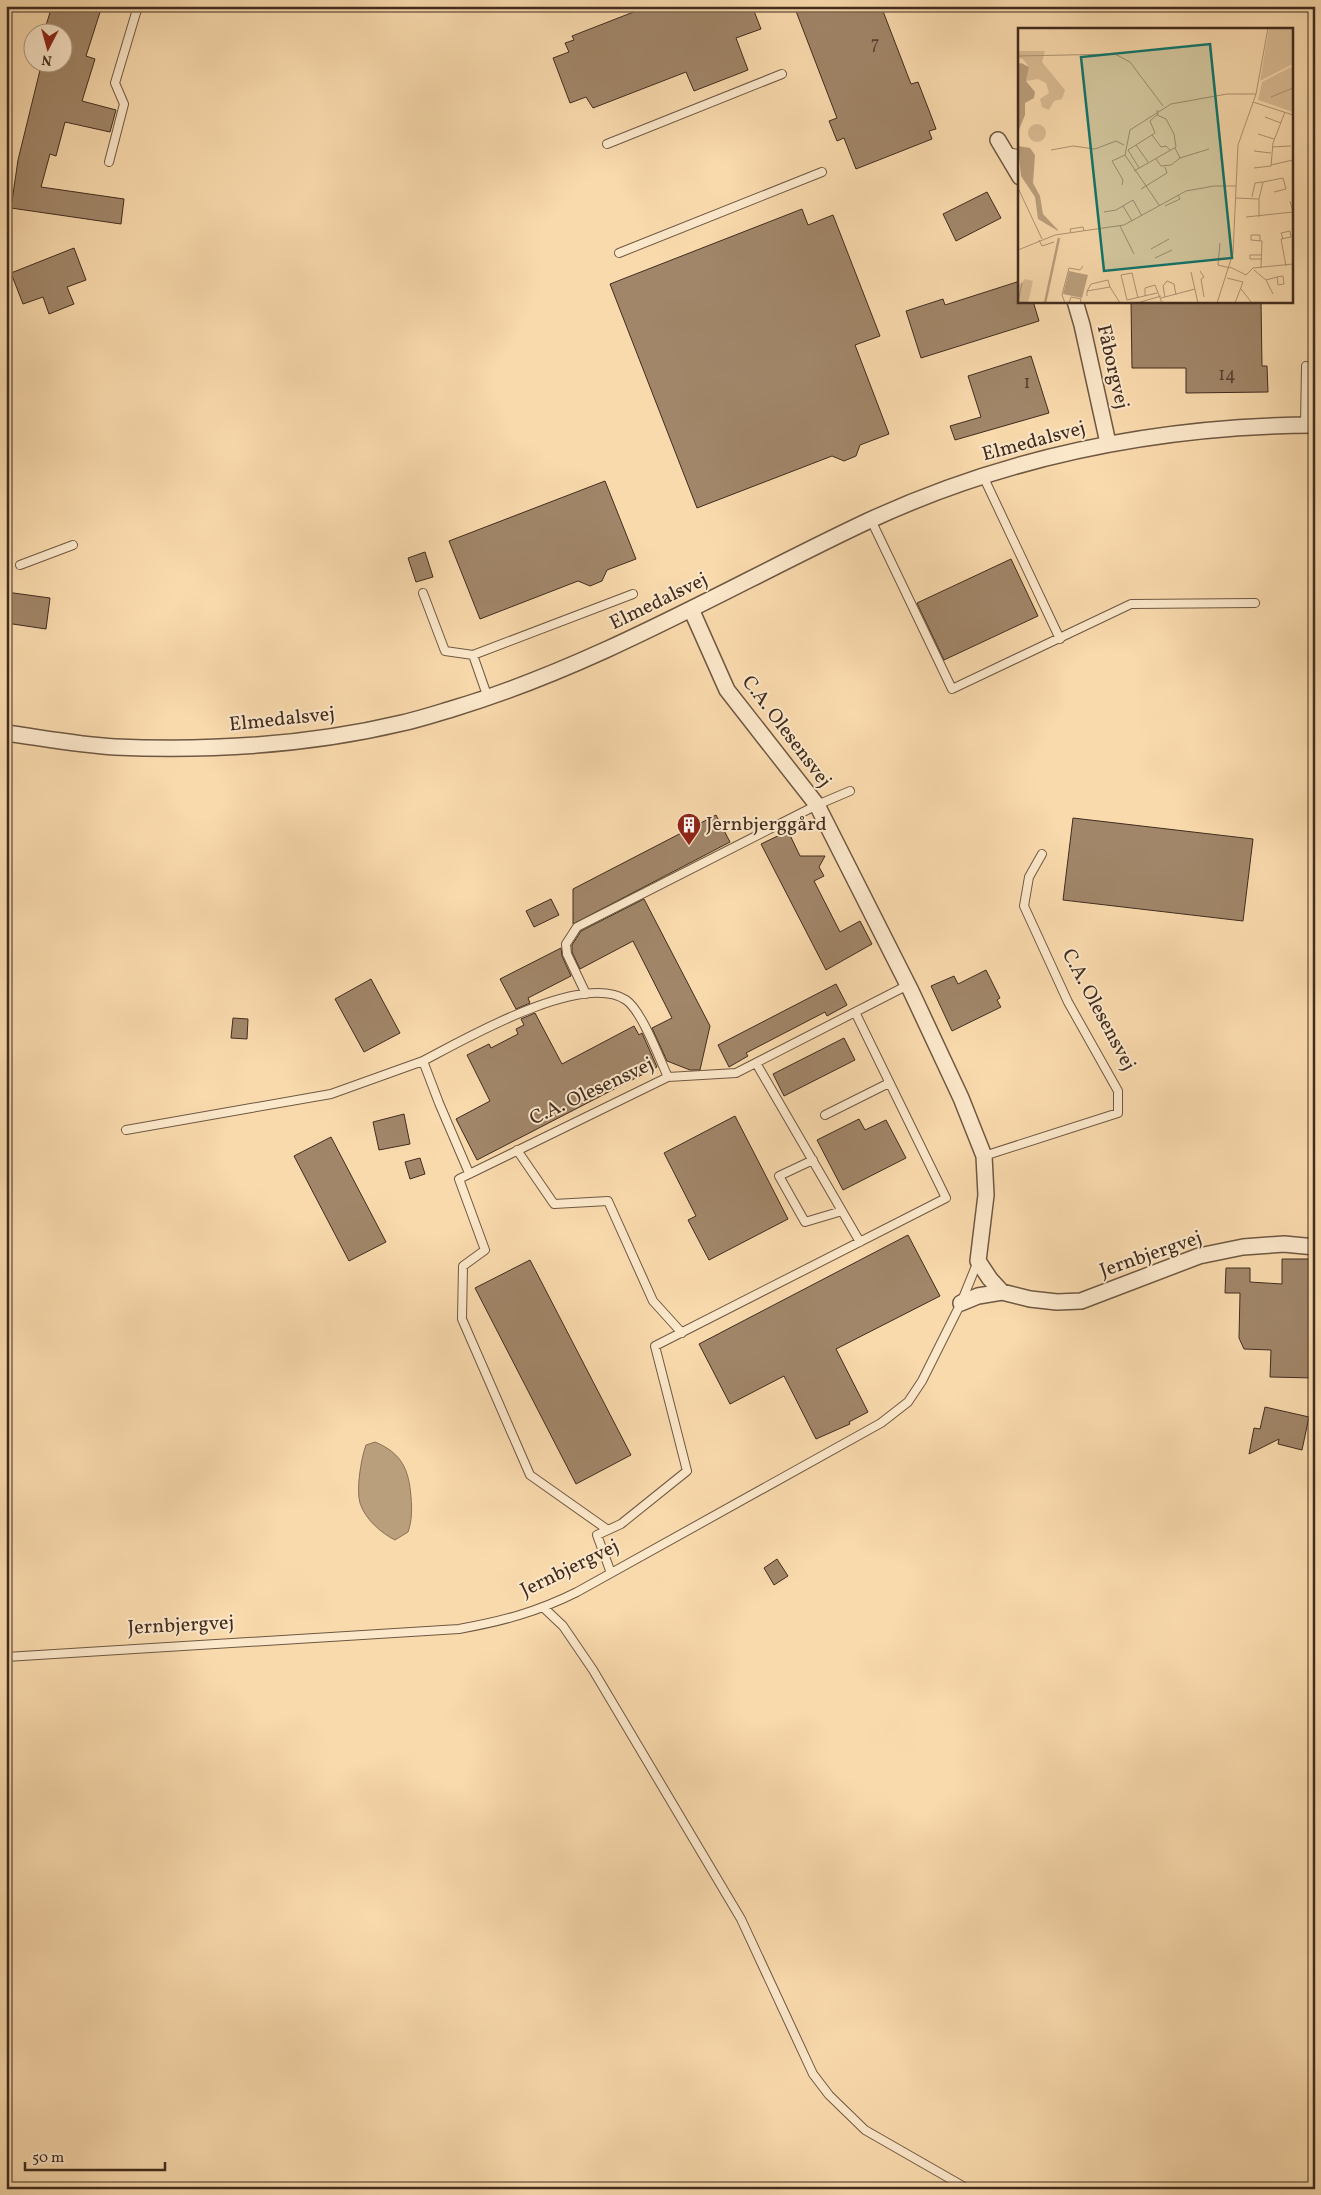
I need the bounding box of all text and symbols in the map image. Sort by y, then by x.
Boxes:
north arrow [22,22,72,72]
inset map [1018,28,1294,302]
house number: 7 [871,32,879,57]
text: N [41,49,53,69]
street label: Fåborgvej [1089,322,1135,412]
house number: 14 [1218,363,1236,388]
house number: 1 [1024,371,1030,396]
street label: Elmedalsvej [979,415,1089,469]
street label: Elmedalsvej [605,566,713,638]
street label: C.A. Olesensvej [734,670,838,794]
street label: Elmedalsvej [228,701,336,739]
place label: Jernbjerggård [706,811,827,839]
building icon: Jernbjerggård [676,812,702,846]
street label: C.A. Olesensvej [1054,944,1142,1076]
street label: C.A. Olesensvej [525,1051,659,1133]
street label: Jernbjergvej [1096,1224,1206,1286]
street label: Jernbjergvej [516,1533,624,1605]
street label: Jernbjergvej [127,1609,235,1643]
scale bar [25,2140,165,2172]
text: 50 m [32,2148,64,2169]

